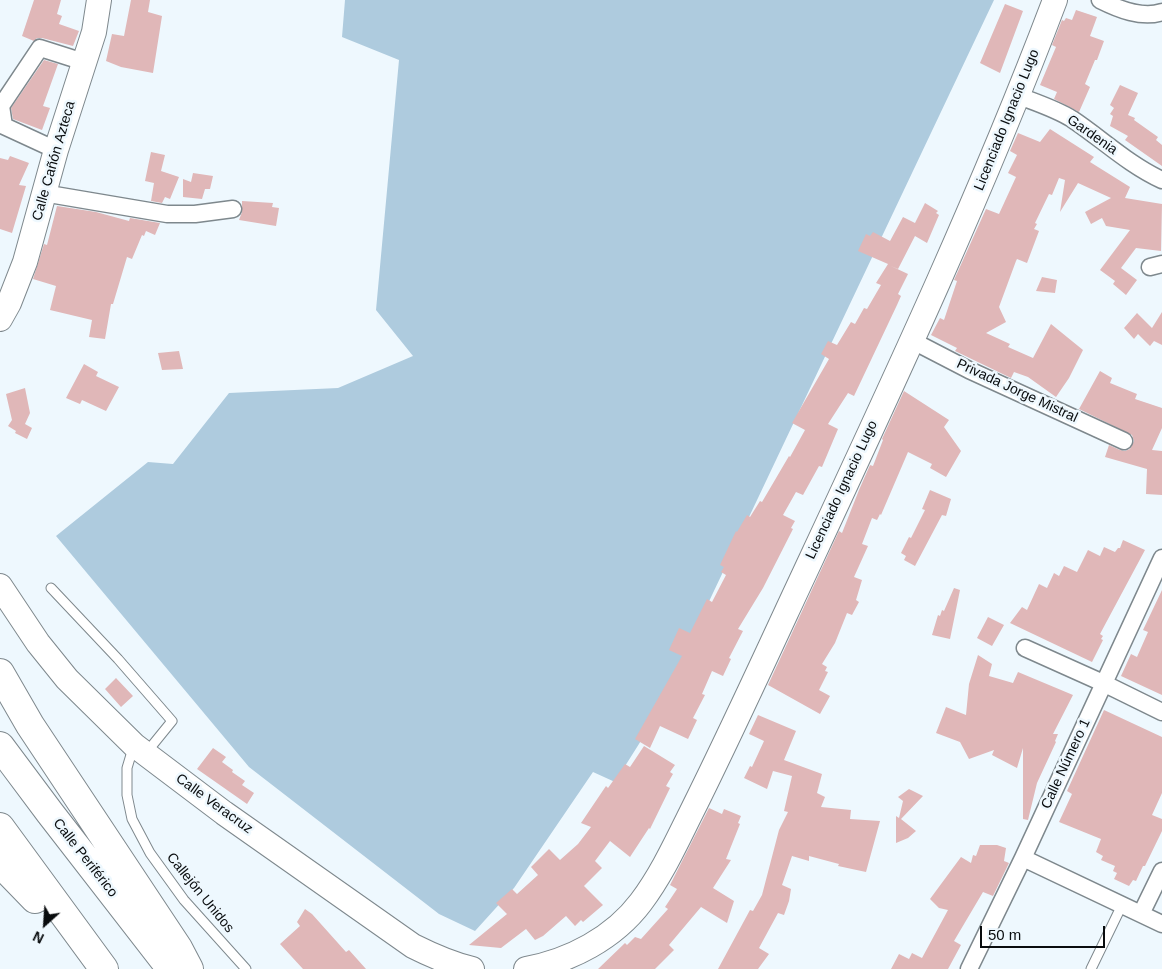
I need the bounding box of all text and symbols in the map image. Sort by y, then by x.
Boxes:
street label: Licenciado Ignacio Lugo [971,47,1043,193]
street label: Calle Cañón Azteca [29,99,79,223]
street label: Gardenia [1064,112,1120,158]
street label: Privada Jorge Mistral [954,356,1080,426]
street label: Licenciado Ignacio Lugo [802,418,882,562]
street label: Calle Número 1 [1038,716,1094,812]
street label: Calle Veracruz [172,770,256,838]
street label: Calle Periférico [49,815,121,901]
street label: Callejón Unidos [163,850,237,936]
north arrow [20,899,70,949]
scale bar [982,916,1107,948]
text: 50 m [988,926,1021,943]
text: N [30,928,46,947]

